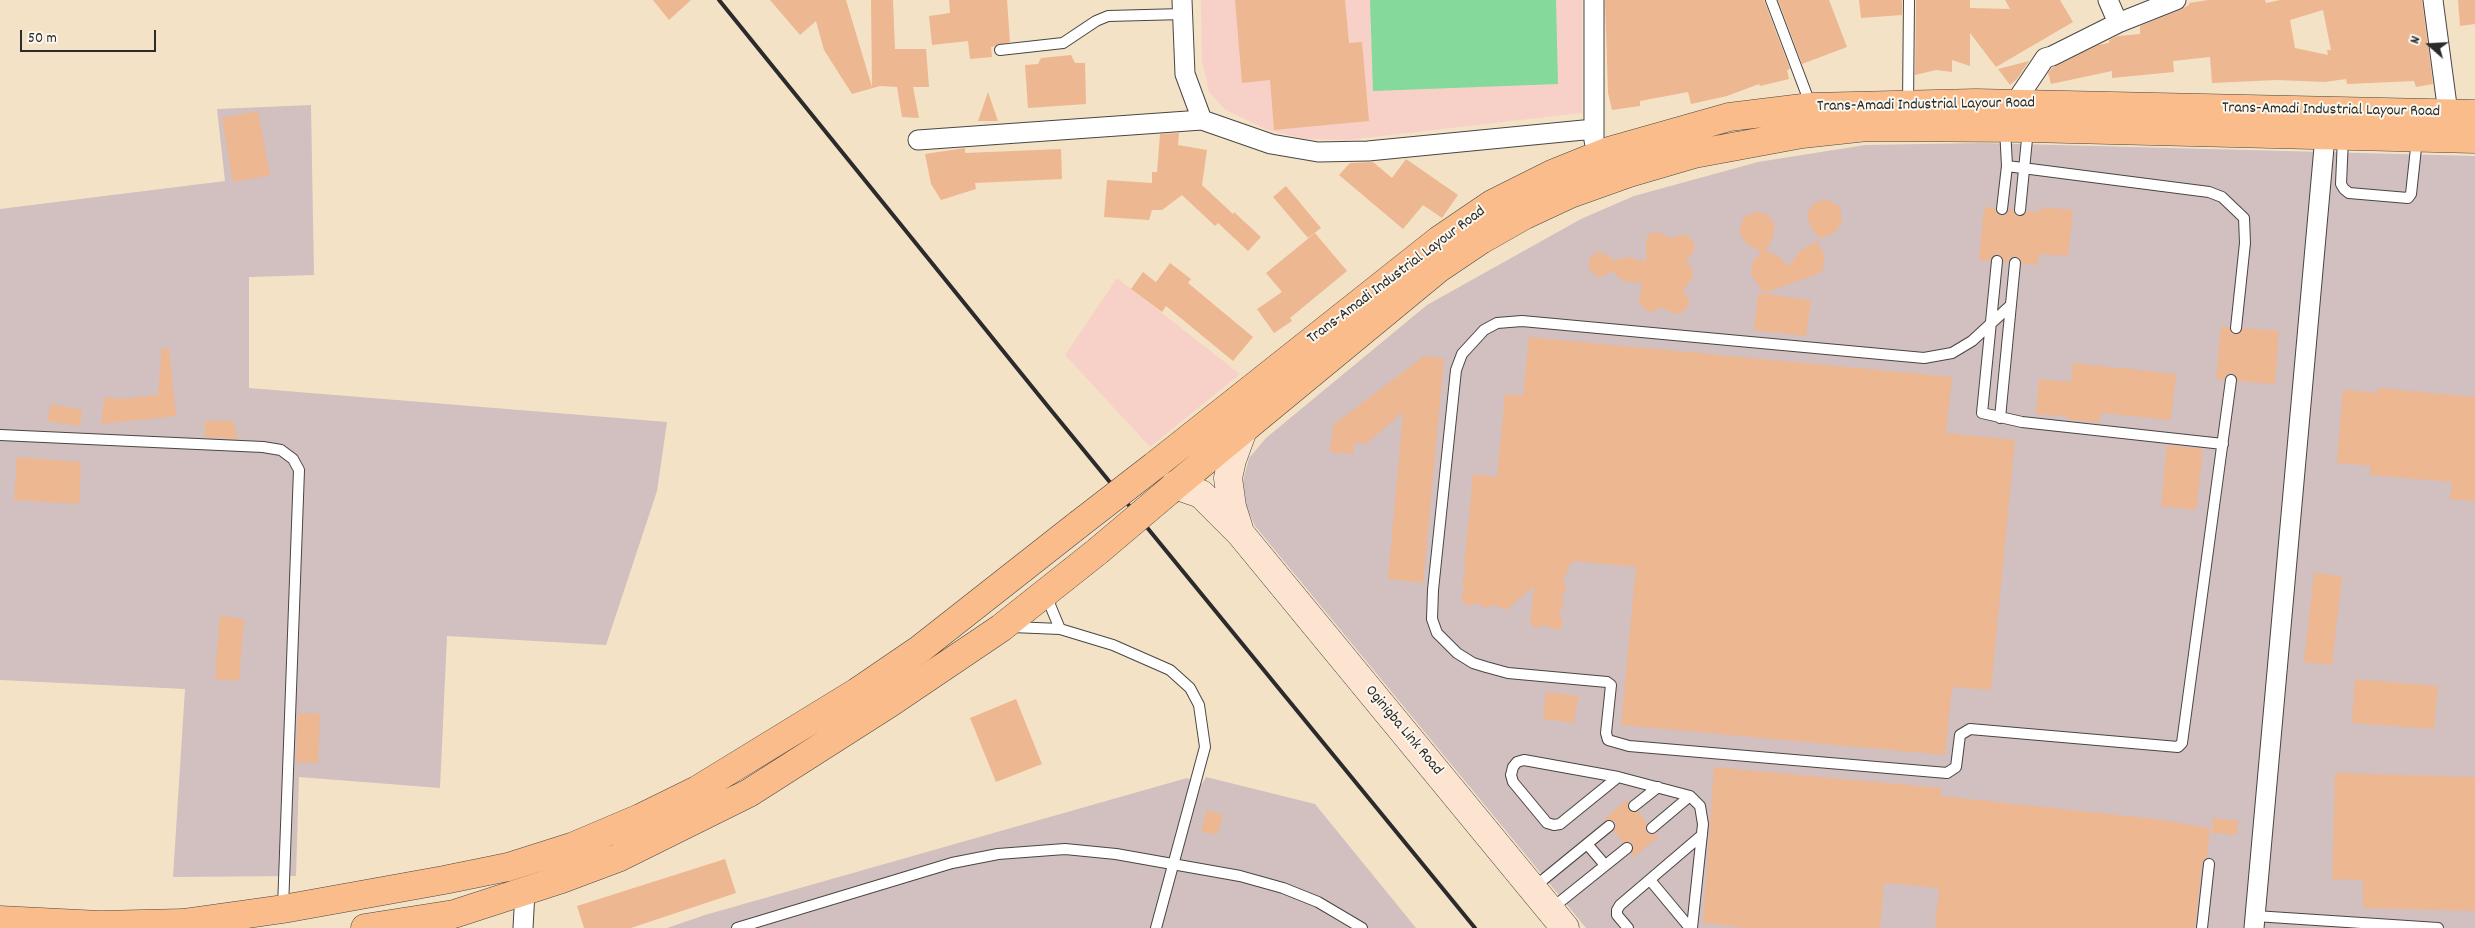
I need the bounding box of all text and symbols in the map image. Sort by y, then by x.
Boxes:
scale bar [22,20,159,52]
north arrow [2405,20,2455,70]
text: 50 m [28,28,57,50]
text: N [2405,34,2426,47]
street label: Trans-Amadi Industrial Layour Road [1817,94,2035,118]
street label: Trans-Amadi Industrial Layour Road [2222,99,2440,123]
street label: Trans-Amadi Industrial Layour Road [1304,203,1490,349]
street label: Oginigba Link Road [1360,682,1446,780]

